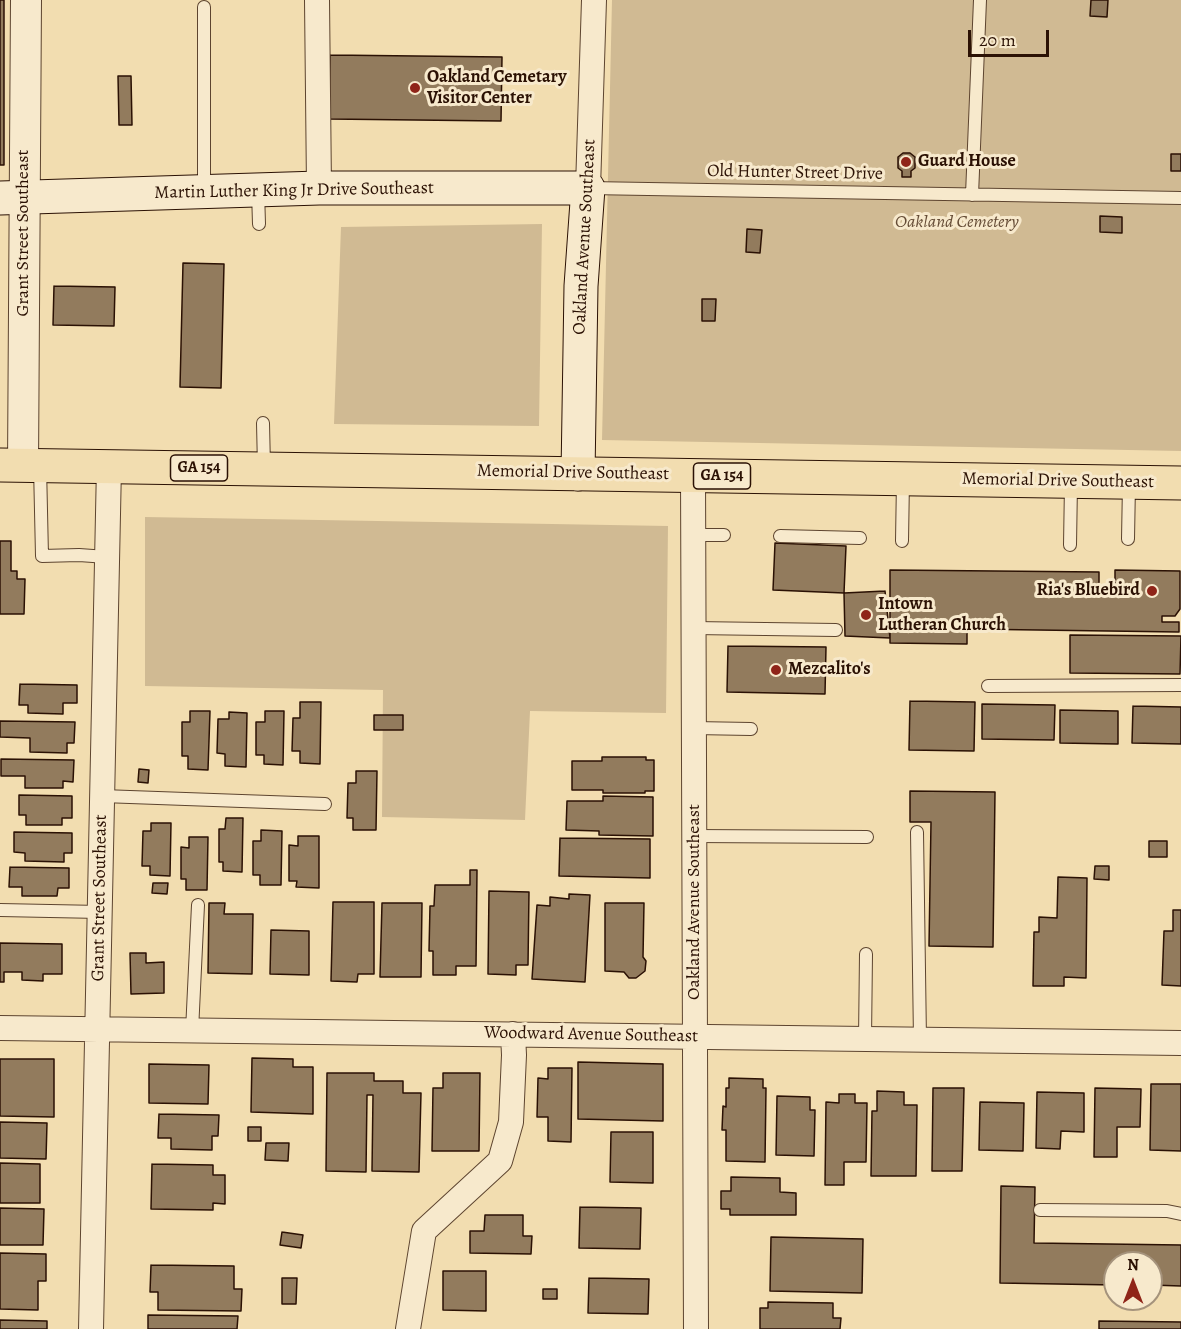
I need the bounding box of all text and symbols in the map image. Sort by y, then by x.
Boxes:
scale bar [971,18,1052,56]
text: 20 m [979,28,1016,52]
place label: Oakland Cemetary Visitor Center [427,67,567,110]
marker: Oakland Cemetary Visitor Center [408,81,422,95]
street label: Oakland Avenue Southeast [569,139,601,335]
street label: Grant Street Southeast [13,149,35,317]
place label: Guard House [918,151,1016,173]
marker: Guard House [899,155,913,169]
street label: Old Hunter Street Drive [707,161,883,185]
street label: Martin Luther King Jr Drive Southeast [154,178,434,204]
park label: Oakland Cemetery [895,212,1019,234]
road number: GA 154 [170,455,228,481]
street label: Memorial Drive Southeast [477,461,669,485]
road number: GA 154 [694,463,750,489]
street label: Memorial Drive Southeast [962,469,1154,493]
place label: Ria's Bluebird [1037,580,1140,602]
marker: Ria's Bluebird [1145,584,1159,598]
place label: Intown Lutheran Church [878,594,1006,636]
marker: Intown Lutheran Church [859,608,873,622]
place label: Mezcalito's [788,659,871,681]
marker: Mezcalito's [769,663,783,677]
street label: Oakland Avenue Southeast [684,804,706,1000]
street label: Grant Street Southeast [88,814,112,982]
street label: Woodward Avenue Southeast [484,1022,698,1048]
north arrow [1103,1251,1163,1311]
text: N [1127,1254,1139,1276]

